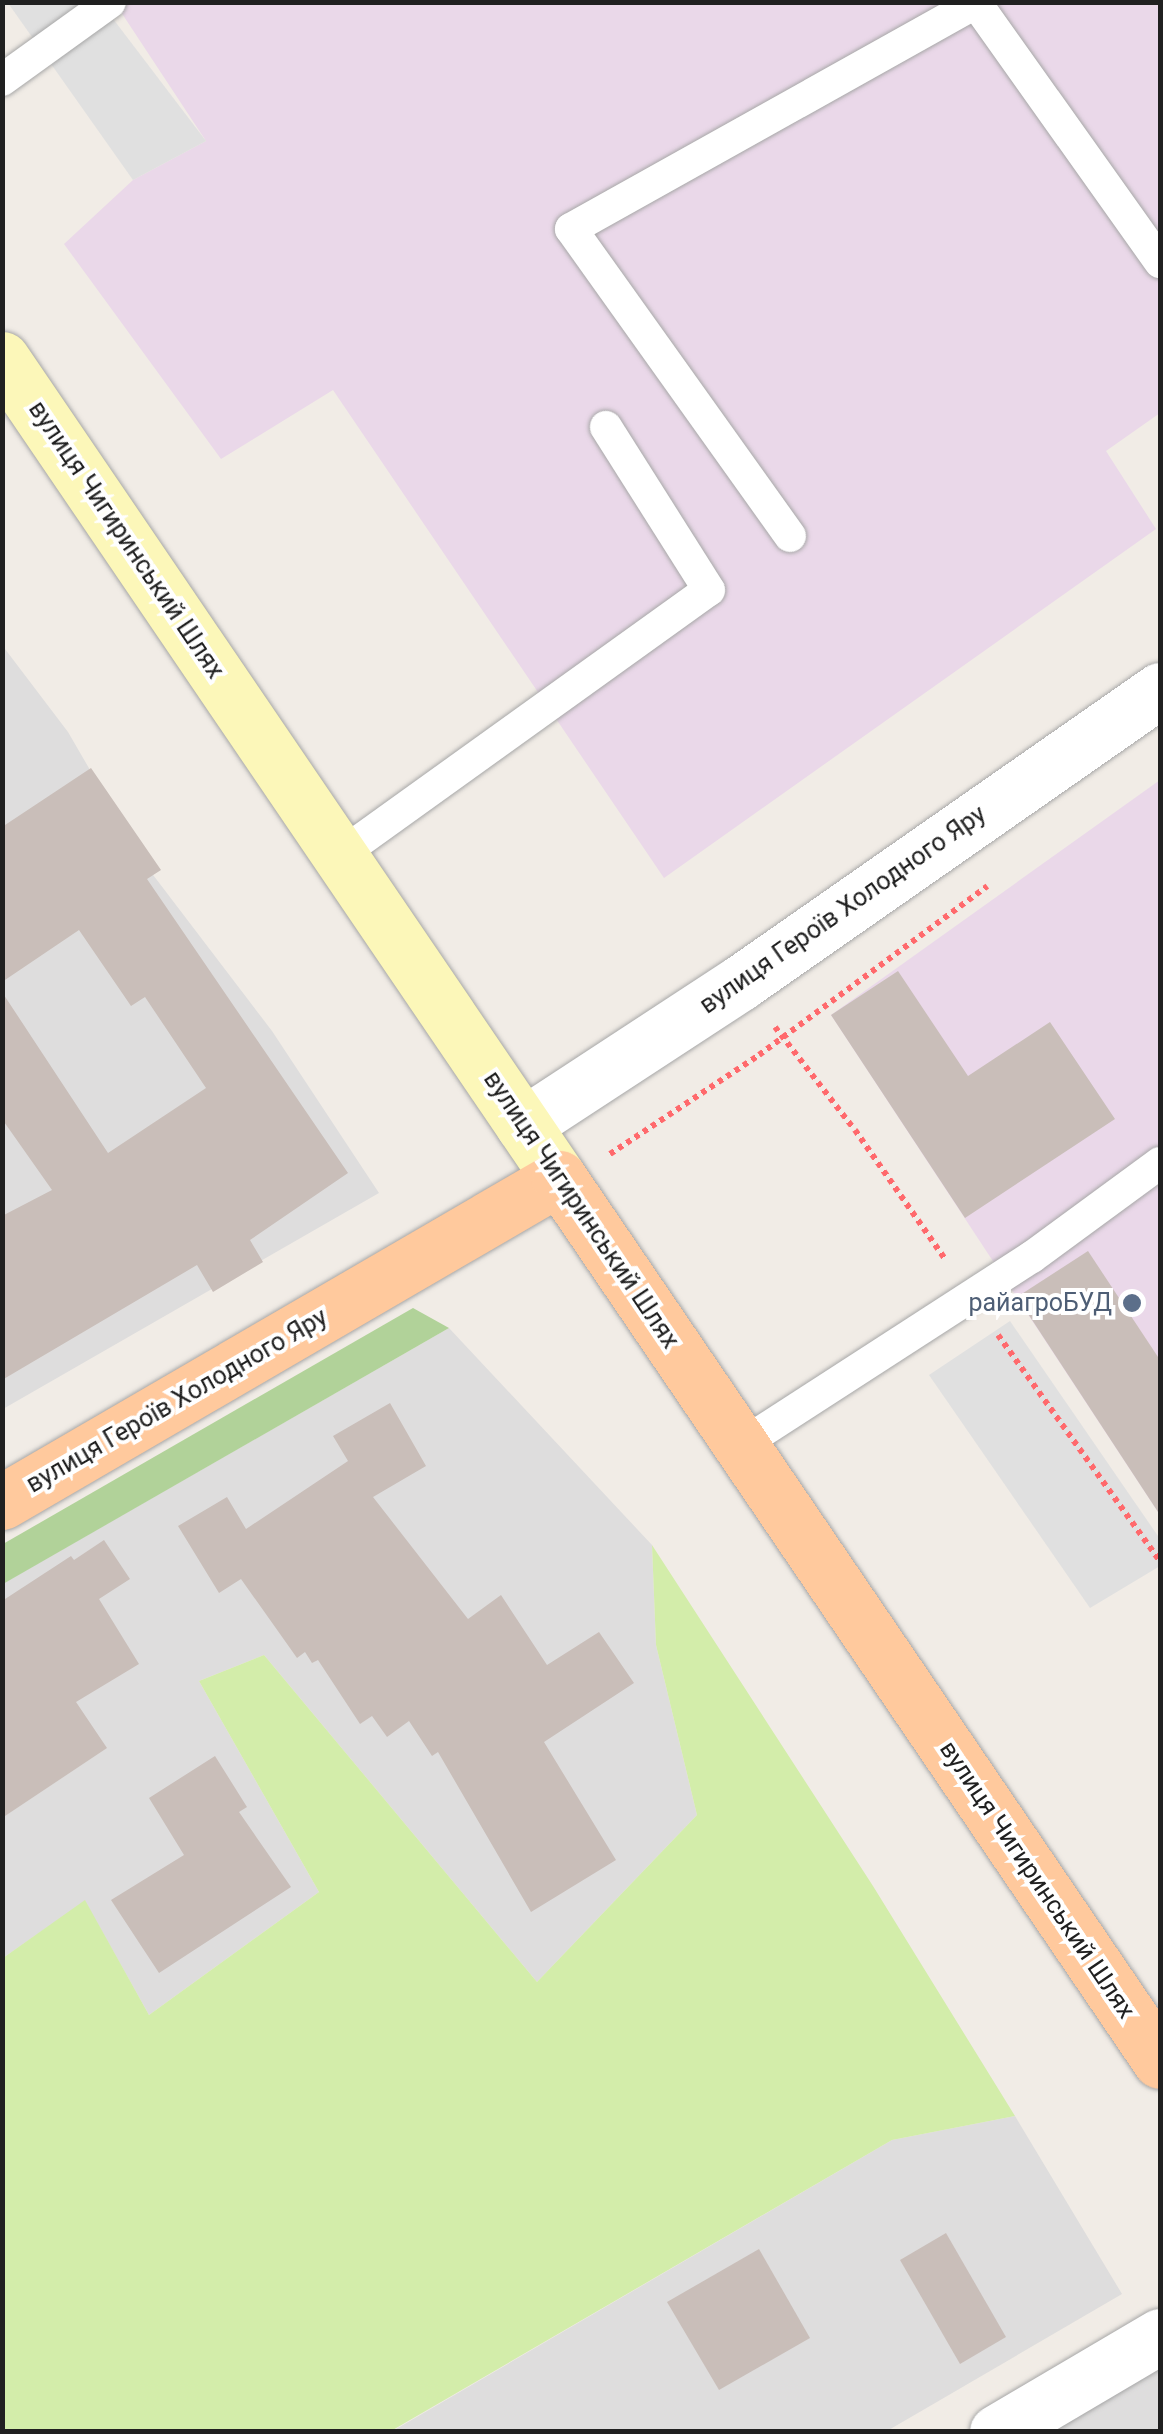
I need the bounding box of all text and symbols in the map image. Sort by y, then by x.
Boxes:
street label: вулиця Чигиринський Шлях [22,396,230,684]
street label: вулиця Героїв Холодного Яру [694,799,992,1021]
street label: вулиця Чигиринський Шлях [477,1066,685,1354]
place label: райагроБУД [968,1288,1112,1318]
marker: райагроБУД [1121,1292,1143,1314]
street label: вулиця Героїв Холодного Яру [21,1302,333,1500]
street label: вулиця Чигиринський Шлях [933,1736,1141,2024]

